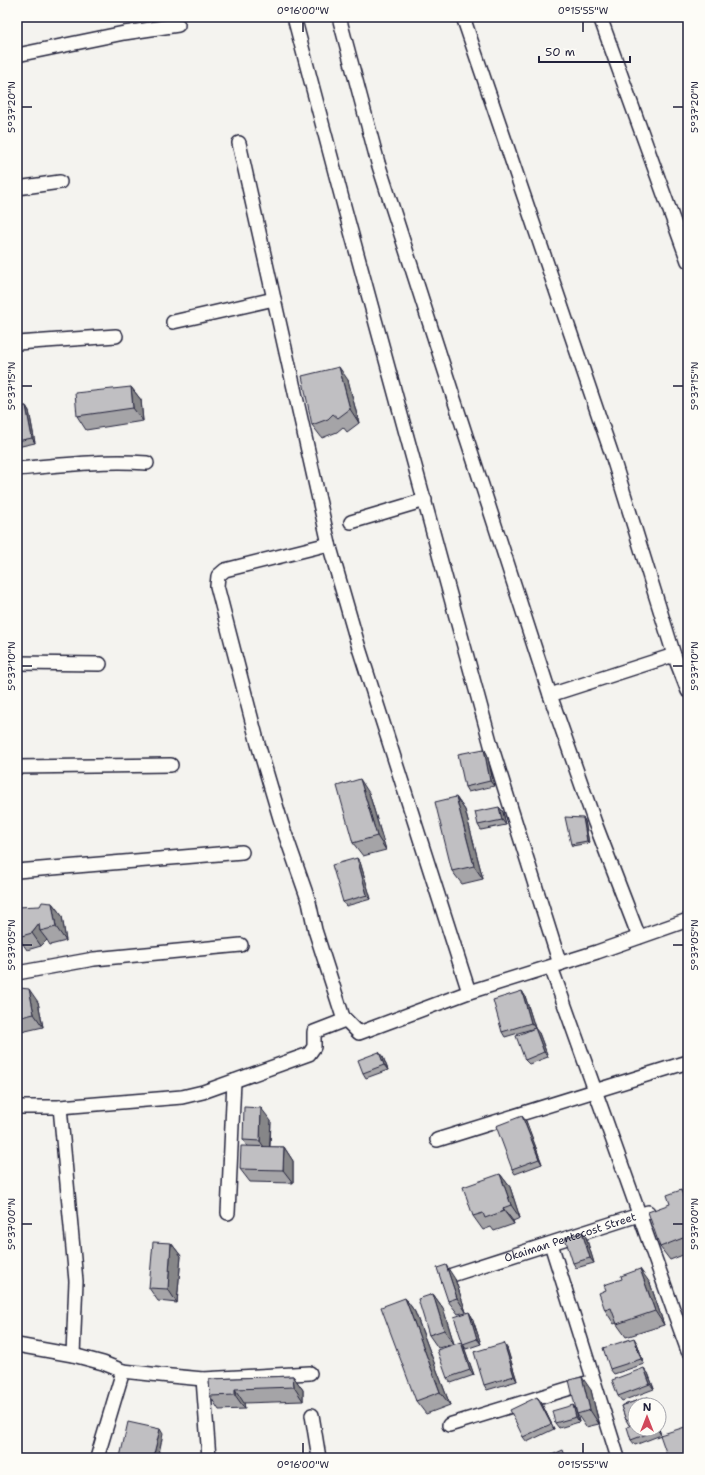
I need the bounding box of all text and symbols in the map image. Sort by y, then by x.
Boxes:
text: 0°16'00"W [277,4,330,17]
text: 0°15'55"W [558,4,609,17]
scale bar [539,38,630,64]
text: 50 m [545,44,575,60]
text: 5°37'20"N [5,81,18,133]
text: 5°37'20"N [688,81,701,133]
text: 5°37'15"N [5,362,18,410]
text: 5°37'15"N [688,362,701,410]
text: 5°37'10"N [5,641,18,691]
text: 5°37'10"N [688,641,701,691]
text: 5°37'05"N [5,919,18,971]
text: 5°37'05"N [688,919,701,971]
text: 5°37'00"N [5,1198,18,1250]
text: 5°37'00"N [688,1198,701,1250]
street label: Okaiman Pentecost Street [502,1209,638,1265]
north arrow [627,1397,667,1437]
text: N [643,1400,652,1415]
text: 0°16'00"W [277,1458,330,1471]
text: 0°15'55"W [558,1458,609,1471]

